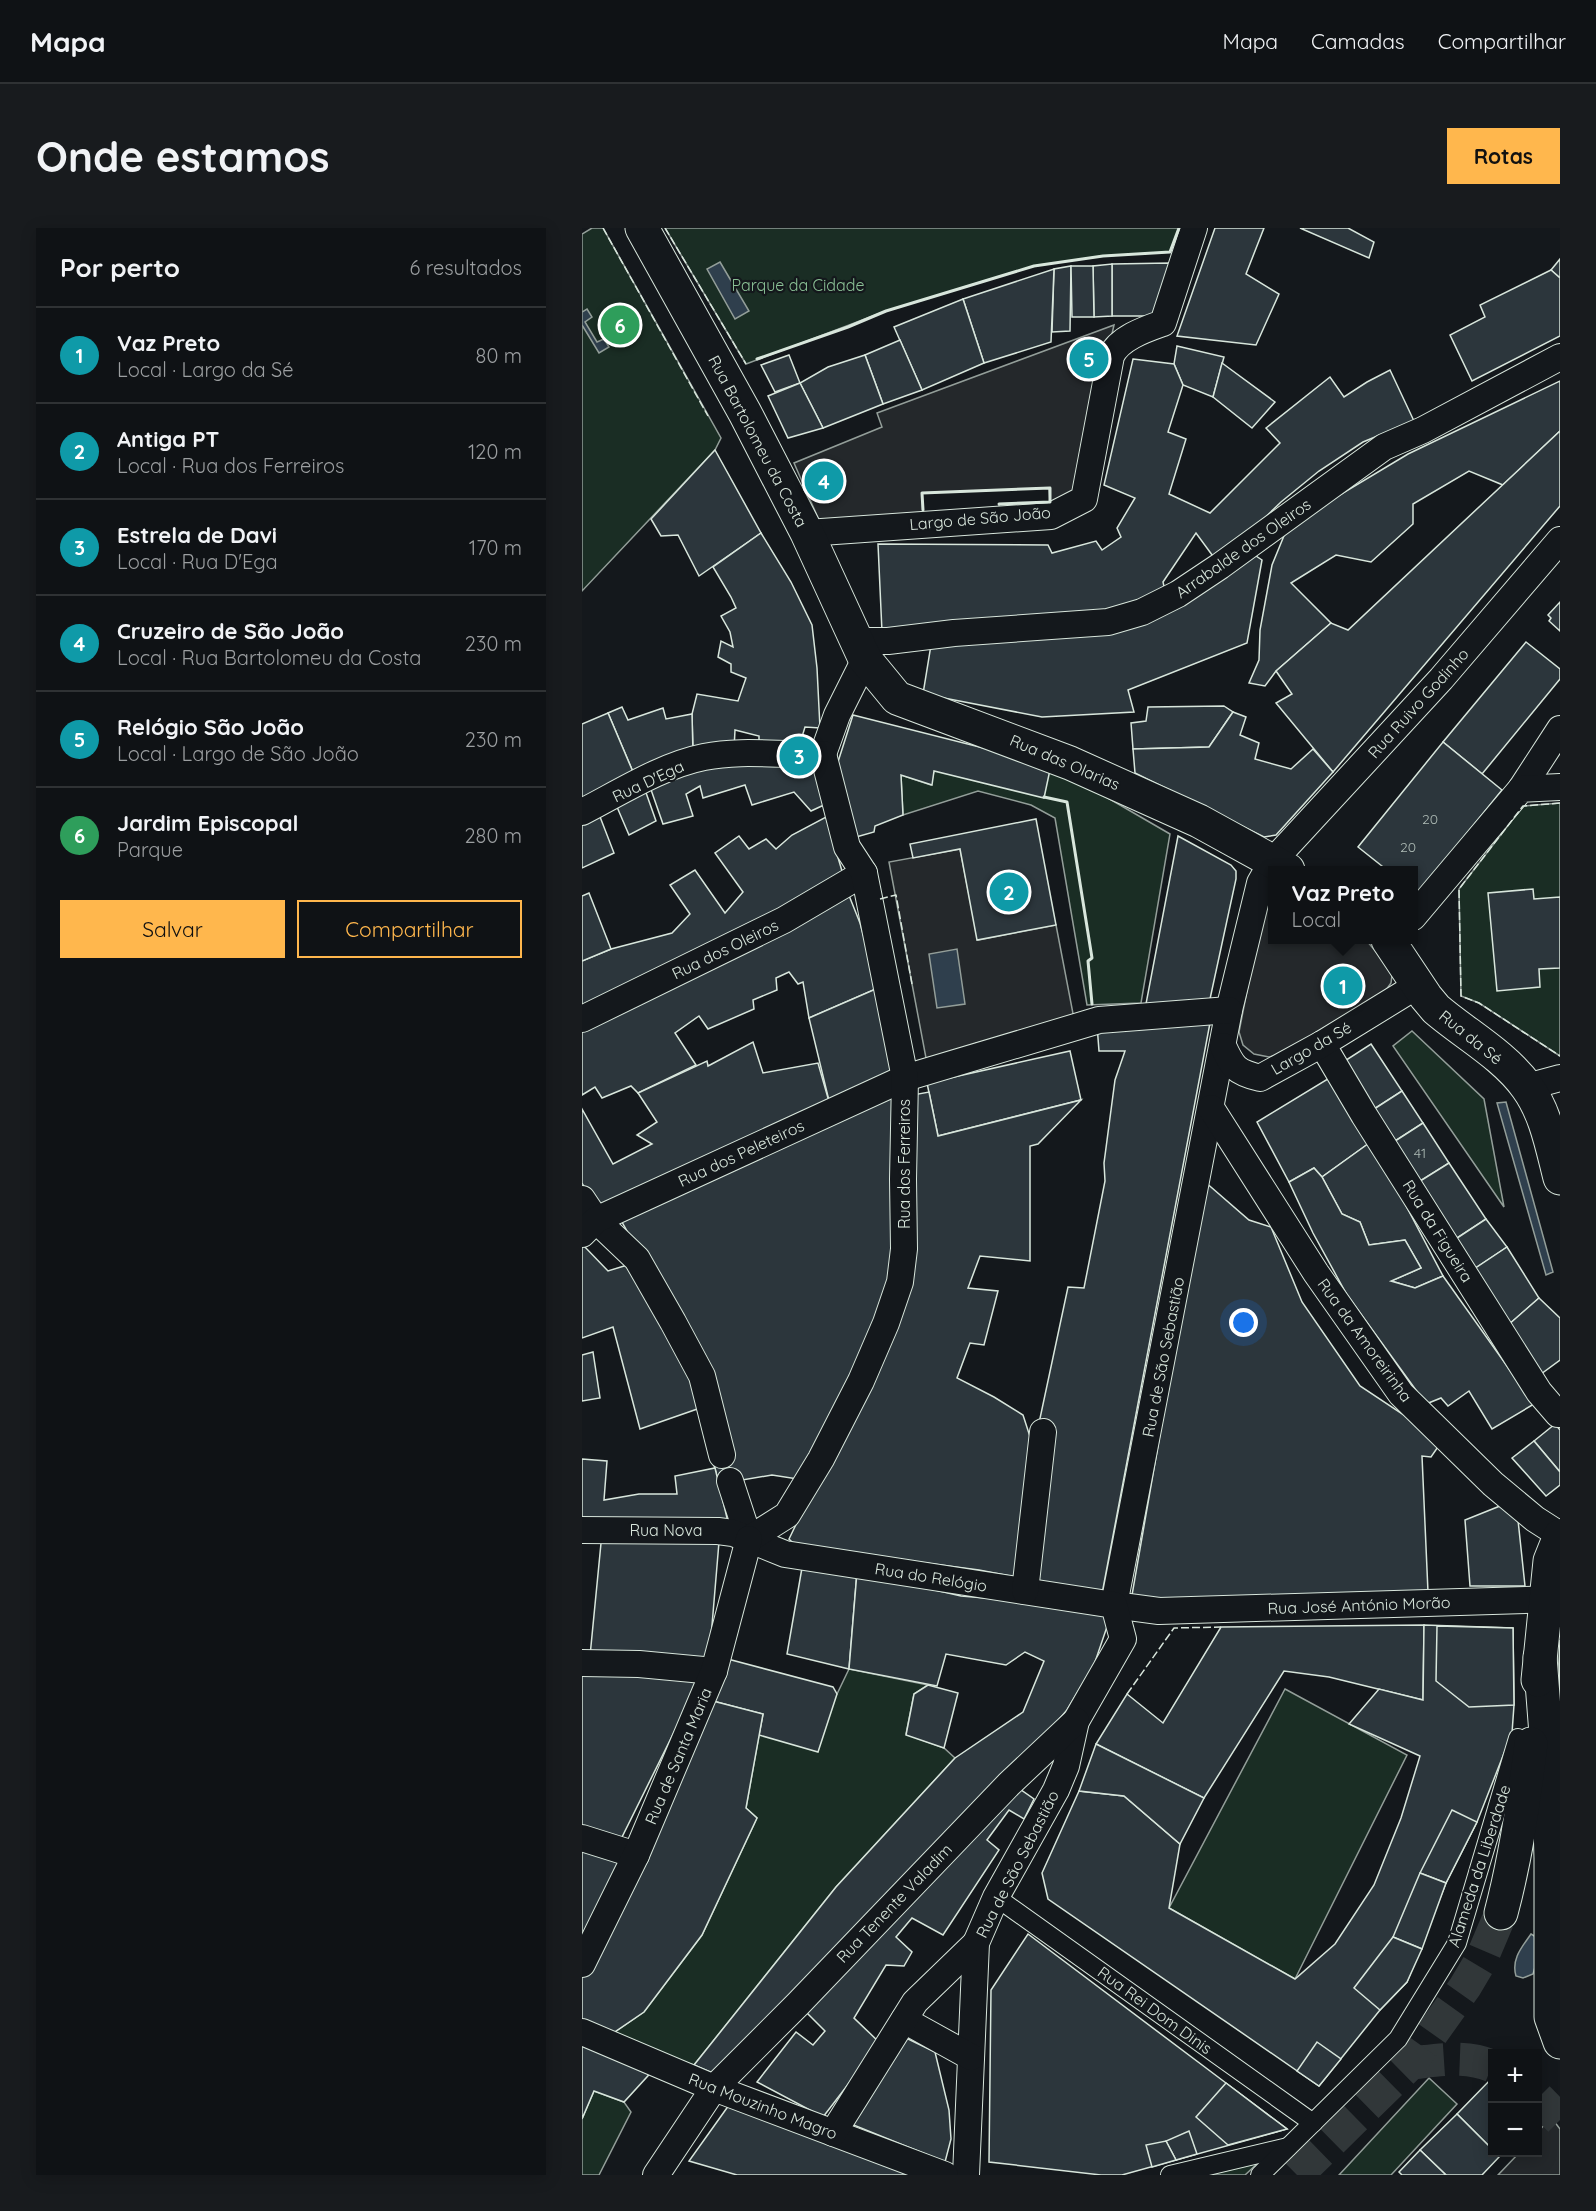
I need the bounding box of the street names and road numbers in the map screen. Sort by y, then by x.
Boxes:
street label: Rua Bartolomeu da Costa [704,352,812,530]
street label: Arrabalde dos Oleiros [1171,494,1315,602]
street label: Largo de São João [908,502,1052,534]
street label: Rua Ruivo Godinho [1363,644,1473,762]
street label: Rua das Olarias [1007,730,1123,794]
street label: Rua D'Ega [609,756,687,806]
street label: Rua dos Oleiros [668,915,782,983]
street label: Rua da Sé [1435,1005,1507,1069]
street label: Largo da Sé [1267,1017,1355,1079]
street label: Rua dos Ferreiros [894,1099,914,1229]
street label: Rua dos Peleteiros [675,1115,807,1191]
street label: Rua da Figueira [1399,1176,1477,1286]
street label: Rua da Amoreirinha [1313,1274,1417,1406]
street label: Rua de São Sebastião [1138,1275,1188,1439]
street label: Rua Nova [629,1520,703,1540]
street label: Rua do Relógio [873,1558,989,1596]
street label: Rua José António Morão [1267,1592,1451,1618]
street label: Rua de Santa Maria [640,1685,716,1827]
street label: Alameda da Liberdade [1443,1782,1515,1950]
street label: Rua de São Sebastião [971,1787,1063,1941]
street label: Rua Tenente Valadim [832,1839,956,1967]
street label: Rua Rei Dom Dinis [1094,1962,1216,2058]
street label: Rua Mouzinho Magro [686,2068,840,2144]

